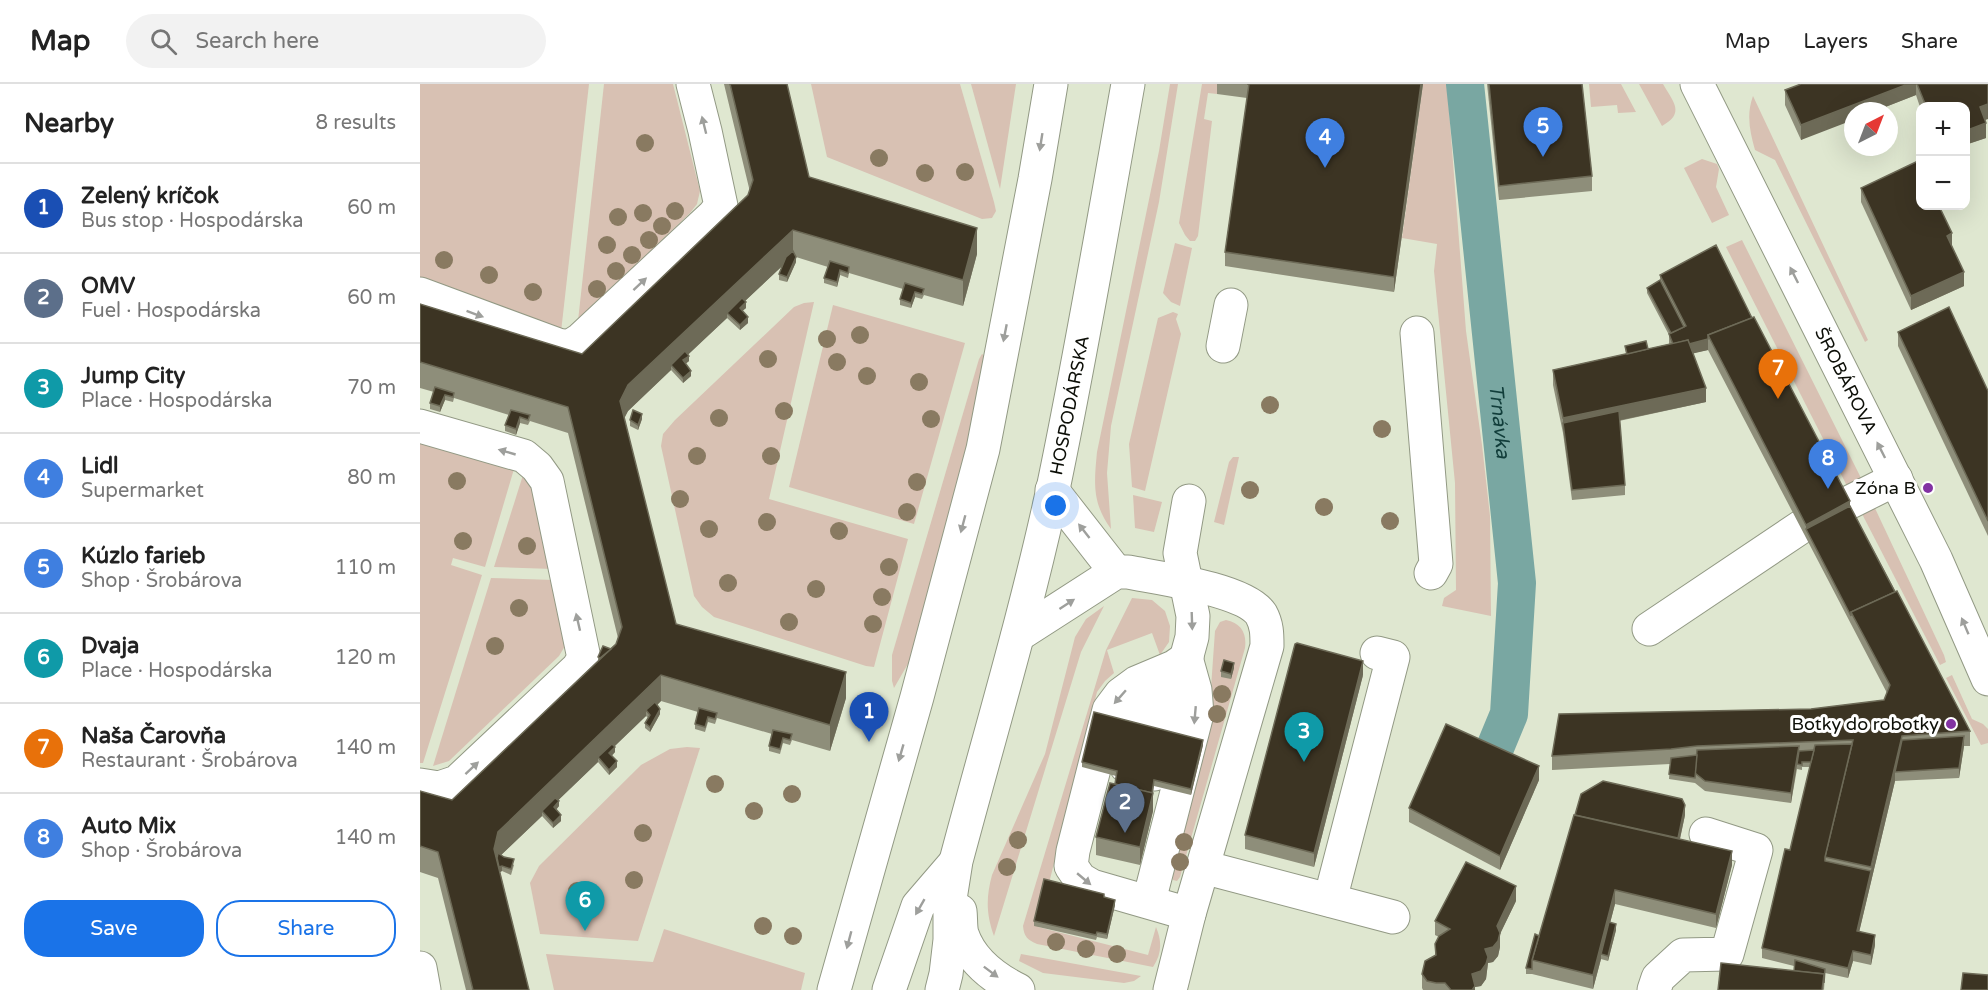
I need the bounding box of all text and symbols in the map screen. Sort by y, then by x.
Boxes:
search box [126,14,546,68]
text: Map [30,24,90,58]
icon: search [147,25,180,58]
text: Search here [195,28,319,54]
text: Map [1725,29,1770,54]
text: Layers [1803,29,1868,54]
text: Share [1901,29,1958,54]
north arrow [1844,102,1898,156]
map controls [1916,102,1970,210]
button: + [1916,102,1970,156]
pin: 5 [1524,107,1562,157]
text: Nearby [24,108,114,139]
text: 8 results [316,111,396,135]
one-way arrow [698,116,708,134]
pin: 4 [1306,118,1344,168]
one-way arrow [1037,132,1046,151]
button: − [1916,156,1970,210]
text: Zelený kríčok [81,183,219,209]
text: 1 [37,196,50,220]
text: 60 m [347,196,396,220]
text: Bus stop · Hospodárska [81,209,304,233]
one-way arrow [1789,267,1799,284]
text: OMV [81,273,135,299]
one-way arrow [632,278,647,291]
text: 2 [37,286,50,310]
text: 60 m [347,286,396,310]
text: Fuel · Hospodárska [81,299,261,323]
one-way arrow [466,310,484,320]
one-way arrow [1000,324,1009,343]
street label: ŠROBÁROVA [1810,324,1882,438]
street label: HOSPODÁRSKA [1045,334,1094,477]
pin: 7 [1758,350,1798,399]
text: Jump City [81,363,185,389]
text: 3 [37,376,50,400]
text: 70 m [347,376,396,400]
water label: Trnávka [1483,383,1515,460]
text: Place · Hospodárska [81,389,272,413]
pin: 8 [1808,440,1848,489]
one-way arrow [1876,441,1886,458]
one-way arrow [498,446,516,456]
text: Lidl [81,453,119,479]
text: 4 [37,466,50,490]
text: 80 m [347,466,396,490]
place label: Zóna B [1855,477,1916,499]
text: Supermarket [81,479,204,503]
marker: Zóna B [1921,481,1935,495]
your location [1041,491,1070,520]
one-way arrow [958,515,967,533]
one-way arrow [1078,523,1091,539]
text: Kúzlo farieb [81,543,205,569]
text: 5 [37,556,50,580]
text: 110 m [335,556,396,580]
text: Shop · Šrobárova [81,569,242,593]
one-way arrow [1059,598,1075,609]
one-way arrow [1188,611,1197,630]
one-way arrow [572,612,582,631]
one-way arrow [1960,617,1969,634]
text: Dvaja [81,633,139,659]
text: 6 [37,646,50,670]
text: 120 m [335,646,396,670]
text: Place · Hospodárska [81,659,272,683]
one-way arrow [1113,690,1126,705]
pin: 1 [850,692,888,742]
one-way arrow [1190,705,1200,724]
pin: 3 [1284,712,1324,762]
place label: Botky do robotky [1792,713,1939,735]
marker: Botky do robotky [1944,717,1958,731]
text: Naša Čarovňa [81,723,226,749]
text: 7 [37,736,50,760]
text: 140 m [335,736,396,760]
one-way arrow [896,744,905,762]
text: Restaurant · Šrobárova [81,749,298,773]
one-way arrow [464,762,479,775]
pin: 2 [1106,784,1144,833]
text: Auto Mix [81,813,176,839]
text: 8 [37,826,50,850]
text: 140 m [335,826,396,850]
text: Shop · Šrobárova [81,839,242,863]
one-way arrow [1076,872,1091,885]
pin: 6 [566,882,604,931]
one-way arrow [915,899,925,916]
button: Save [24,900,204,957]
button: Share [216,900,396,957]
one-way arrow [843,931,853,949]
one-way arrow [983,965,998,977]

